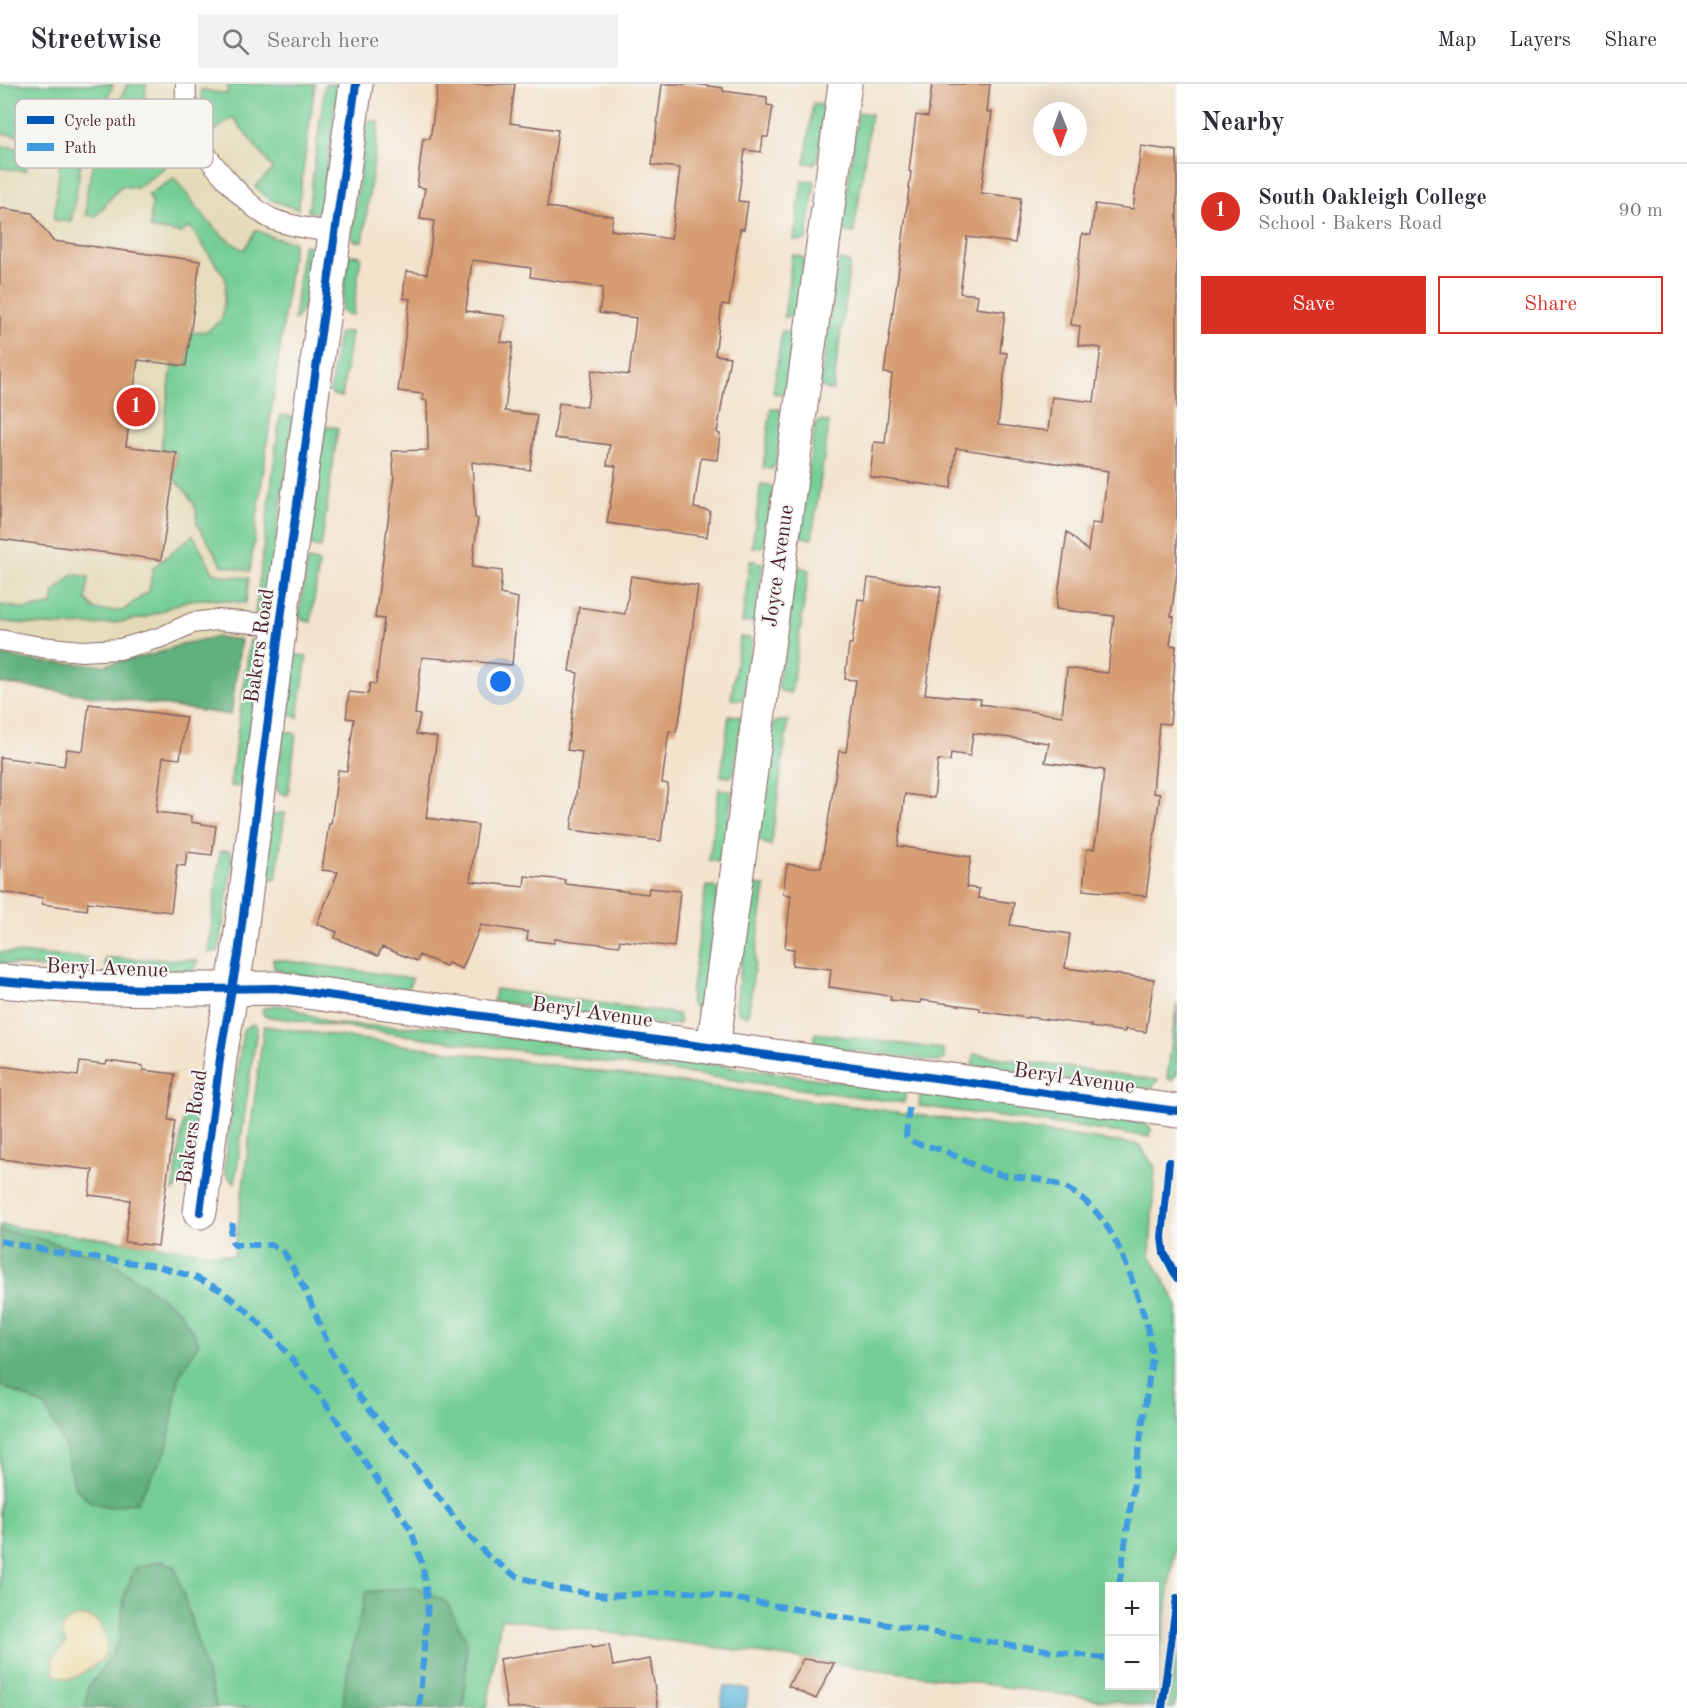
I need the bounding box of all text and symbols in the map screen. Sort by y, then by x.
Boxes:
search box [198,14,618,68]
icon: search [219,25,252,58]
text: Streetwise [30,27,162,55]
text: Search here [267,30,379,52]
text: Map [1437,30,1476,51]
text: Layers [1509,30,1571,51]
text: Share [1604,30,1657,51]
legend [15,99,213,168]
north arrow [1033,102,1087,156]
text: Nearby [1201,110,1285,136]
text: Cycle path [64,114,136,130]
text: Path [64,141,97,157]
text: South Oakleigh College [1258,187,1487,209]
text: 1 [1215,201,1226,221]
text: 90 m [1618,201,1663,221]
text: School · Bakers Road [1258,214,1442,234]
button: Save [1201,276,1426,334]
button: Share [1438,276,1663,334]
pin: 1 [116,384,156,430]
street label: Joyce Avenue [760,503,798,629]
street label: Bakers Road [242,587,278,705]
your location [486,667,515,696]
street label: Beryl Avenue [46,956,168,982]
street label: Beryl Avenue [530,994,654,1032]
street label: Beryl Avenue [1012,1060,1136,1098]
street label: Bakers Road [175,1068,211,1186]
map controls [1105,1582,1159,1690]
button: + [1105,1582,1159,1636]
button: − [1105,1636,1159,1690]

